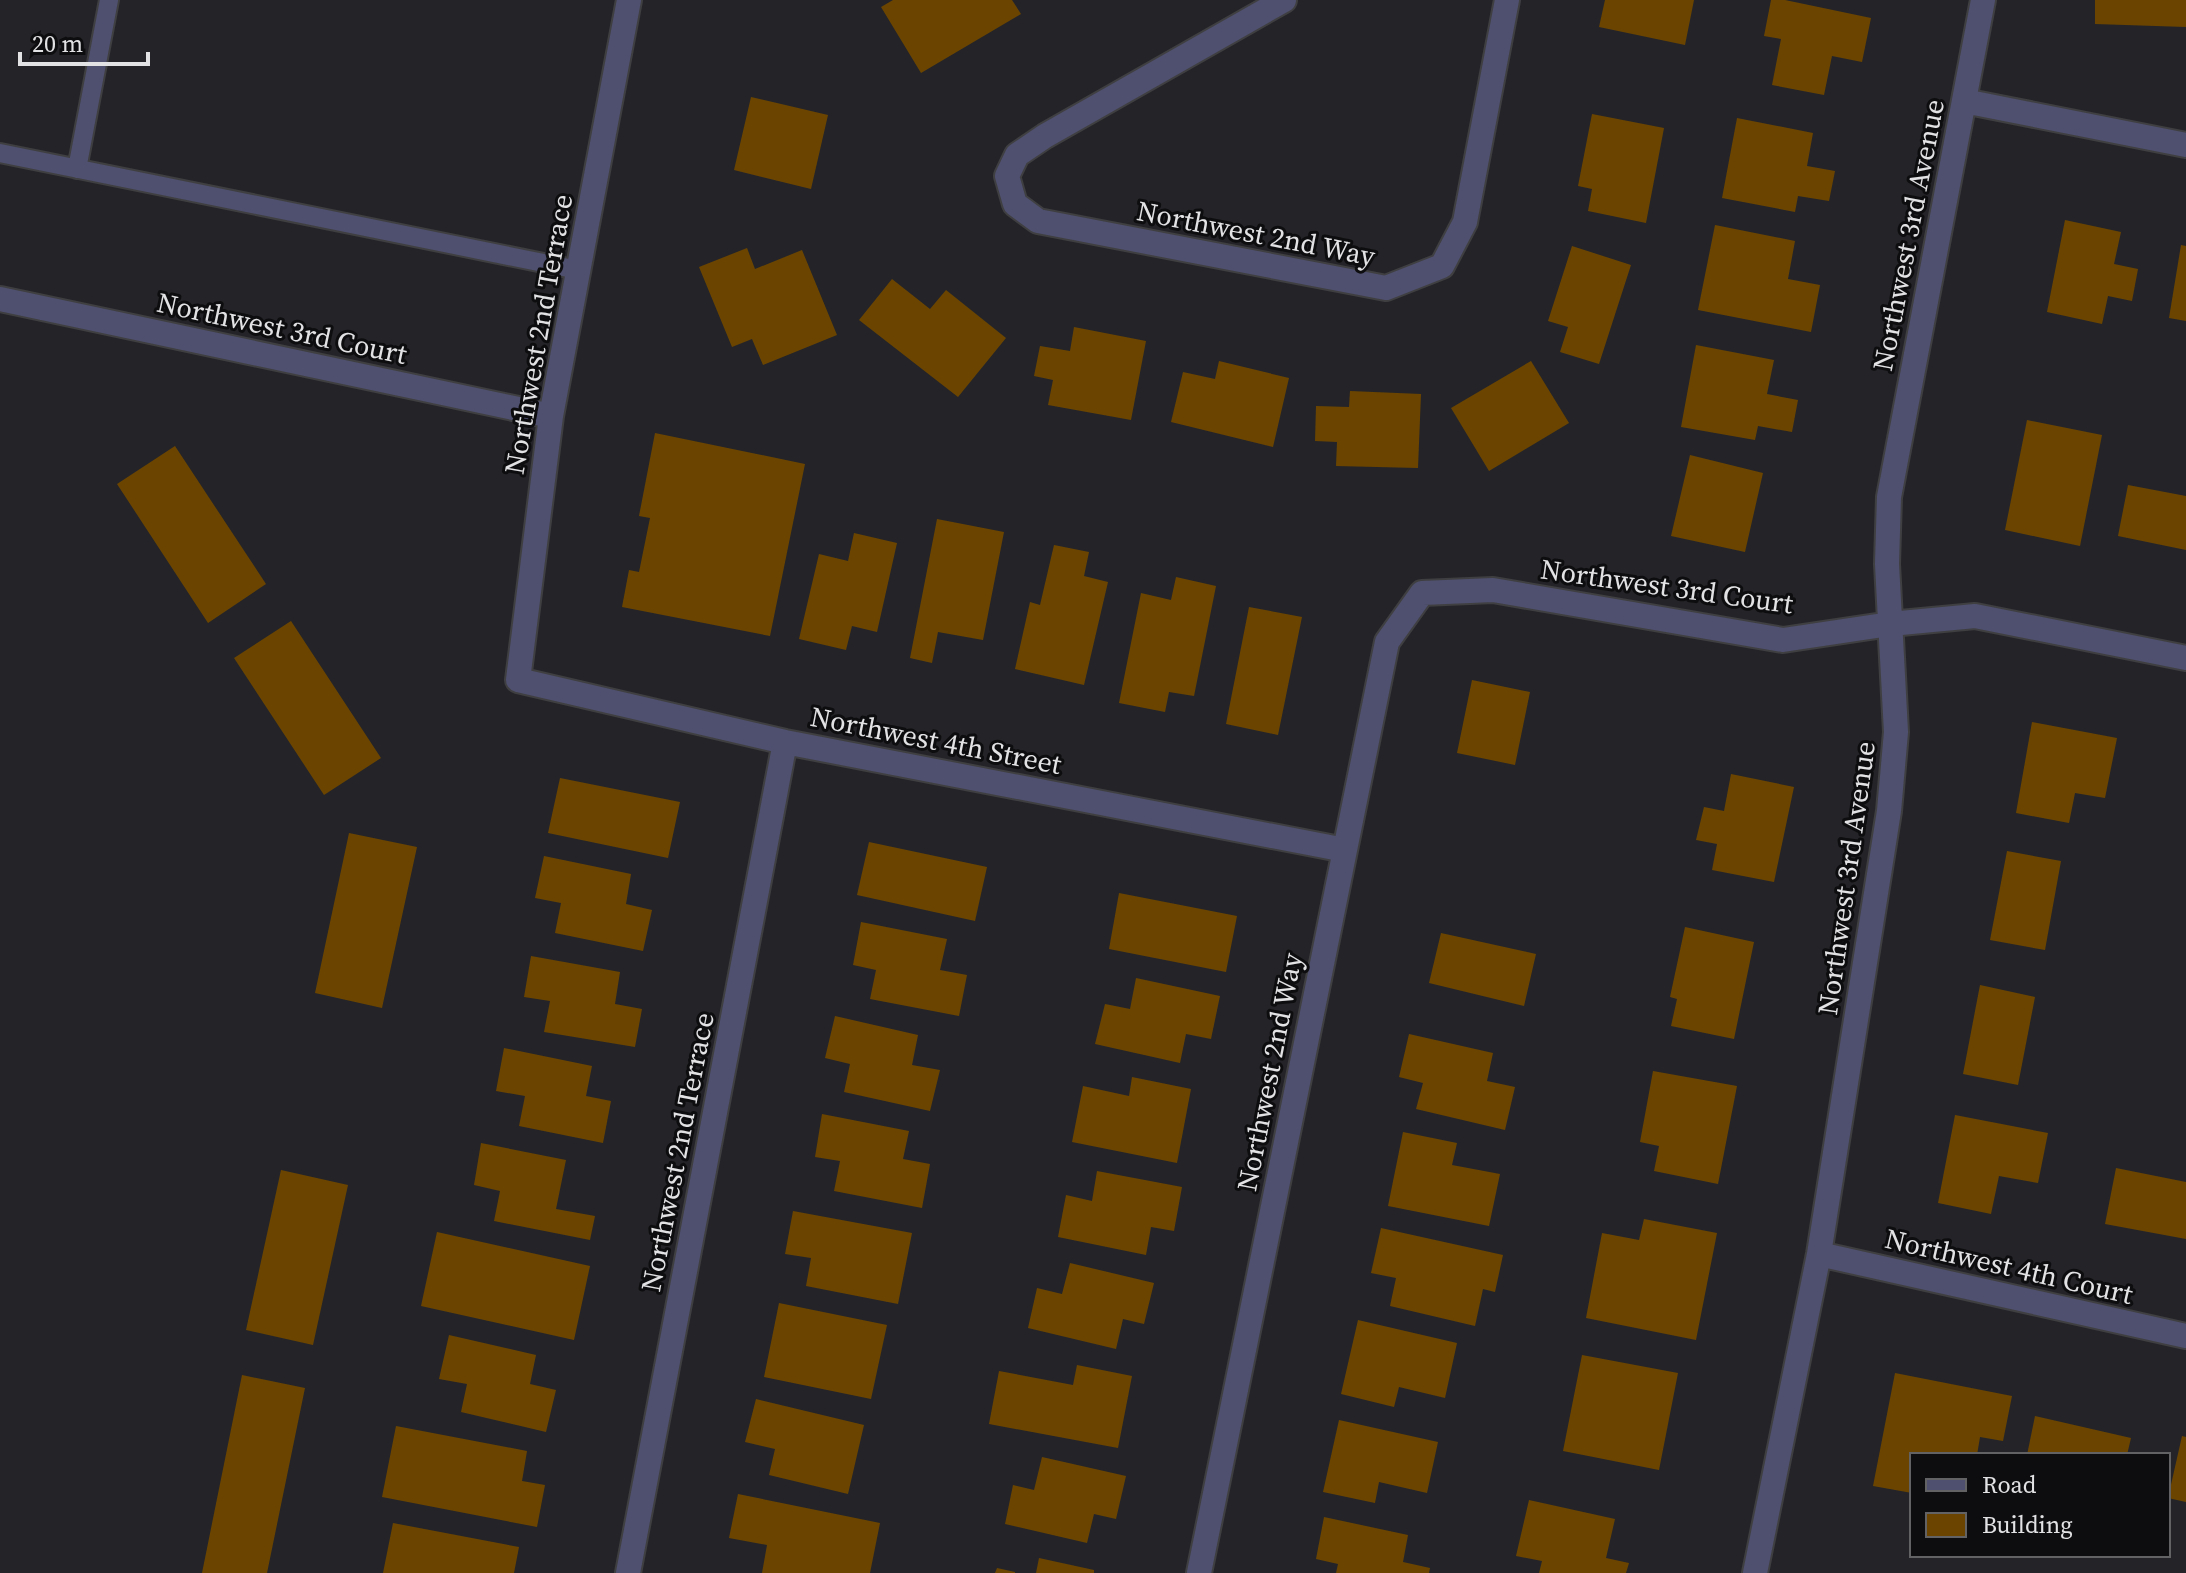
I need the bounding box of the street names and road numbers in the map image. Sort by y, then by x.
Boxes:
street label: Northwest 3rd Avenue [1863,96,1953,374]
street label: Northwest 2nd Terrace [495,191,581,477]
street label: Northwest 2nd Way [1134,191,1379,275]
street label: Northwest 3rd Court [154,283,411,373]
street label: Northwest 3rd Court [1538,549,1797,623]
street label: Northwest 4th Street [807,697,1066,783]
street label: Northwest 3rd Avenue [1808,739,1884,1017]
street label: Northwest 2nd Way [1227,949,1311,1194]
street label: Northwest 2nd Terrace [631,1009,723,1295]
street label: Northwest 4th Court [1881,1219,2137,1313]

